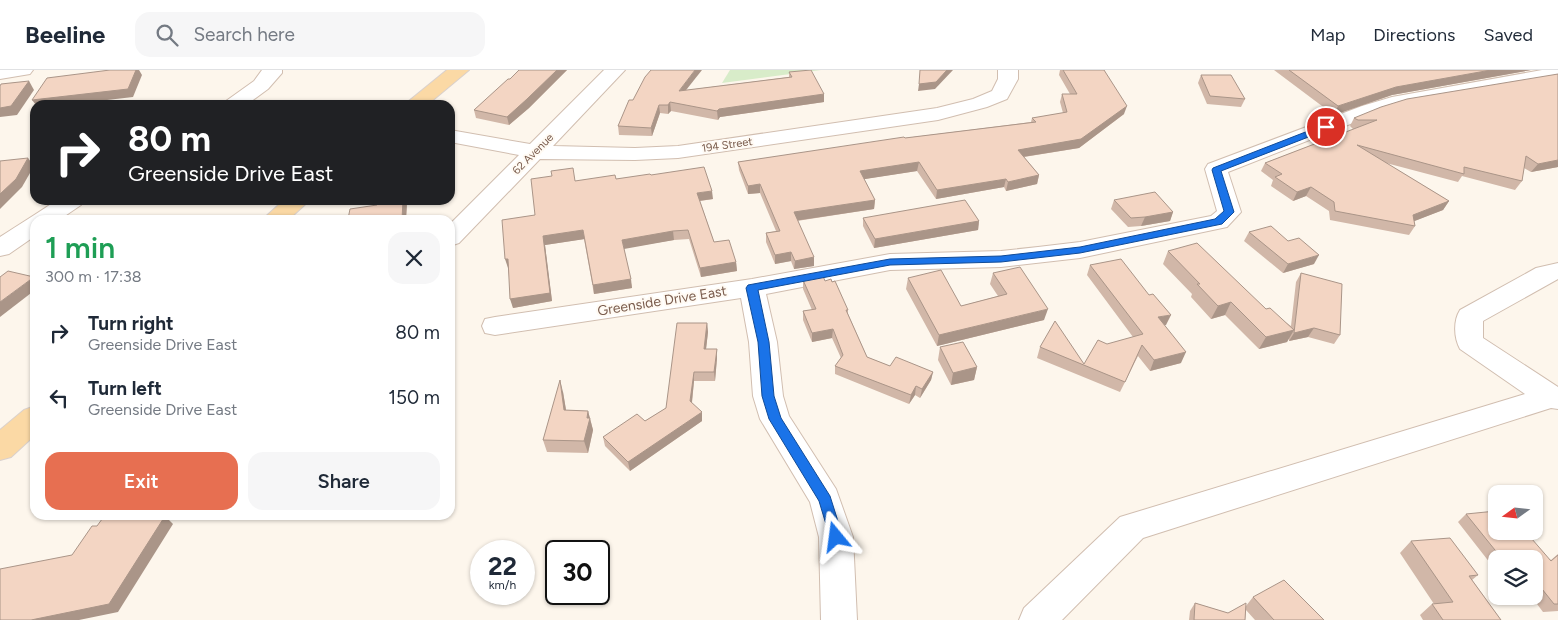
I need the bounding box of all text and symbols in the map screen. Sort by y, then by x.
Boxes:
search box [135,12,485,57]
text: Beeline [25,20,105,49]
icon: search [153,21,181,49]
text: Search here [193,23,295,46]
text: Map [1310,24,1345,46]
text: Directions [1373,24,1455,46]
text: Saved [1483,24,1533,46]
pin [1305,106,1347,148]
icon: arrive [1312,113,1340,141]
text: 80 m [128,118,211,160]
icon: right [45,120,110,185]
street label: 62 Avenue [510,131,556,177]
street label: 194 Street [701,135,753,155]
text: Greenside Drive East [128,160,333,187]
text: 1 min [45,229,115,266]
button: close [388,232,440,284]
text: 300 m · 17:38 [45,267,142,286]
street label: Greenside Drive East [596,282,728,320]
text: Turn right [88,312,174,335]
icon: right [45,319,73,347]
text: 80 m [395,321,440,344]
text: Greenside Drive East [88,335,237,354]
text: Turn left [88,377,162,400]
icon: left [45,384,73,412]
text: 150 m [388,386,440,409]
text: Greenside Drive East [88,400,237,419]
button: Exit [45,452,238,510]
button: Share [248,452,440,510]
north arrow [1488,485,1542,540]
map controls [1488,485,1543,605]
position arrow [809,510,861,562]
speed limit sign: 30 [545,540,610,605]
button: layers [1488,550,1543,605]
text: 22 [488,551,517,581]
text: km/h [489,578,516,592]

